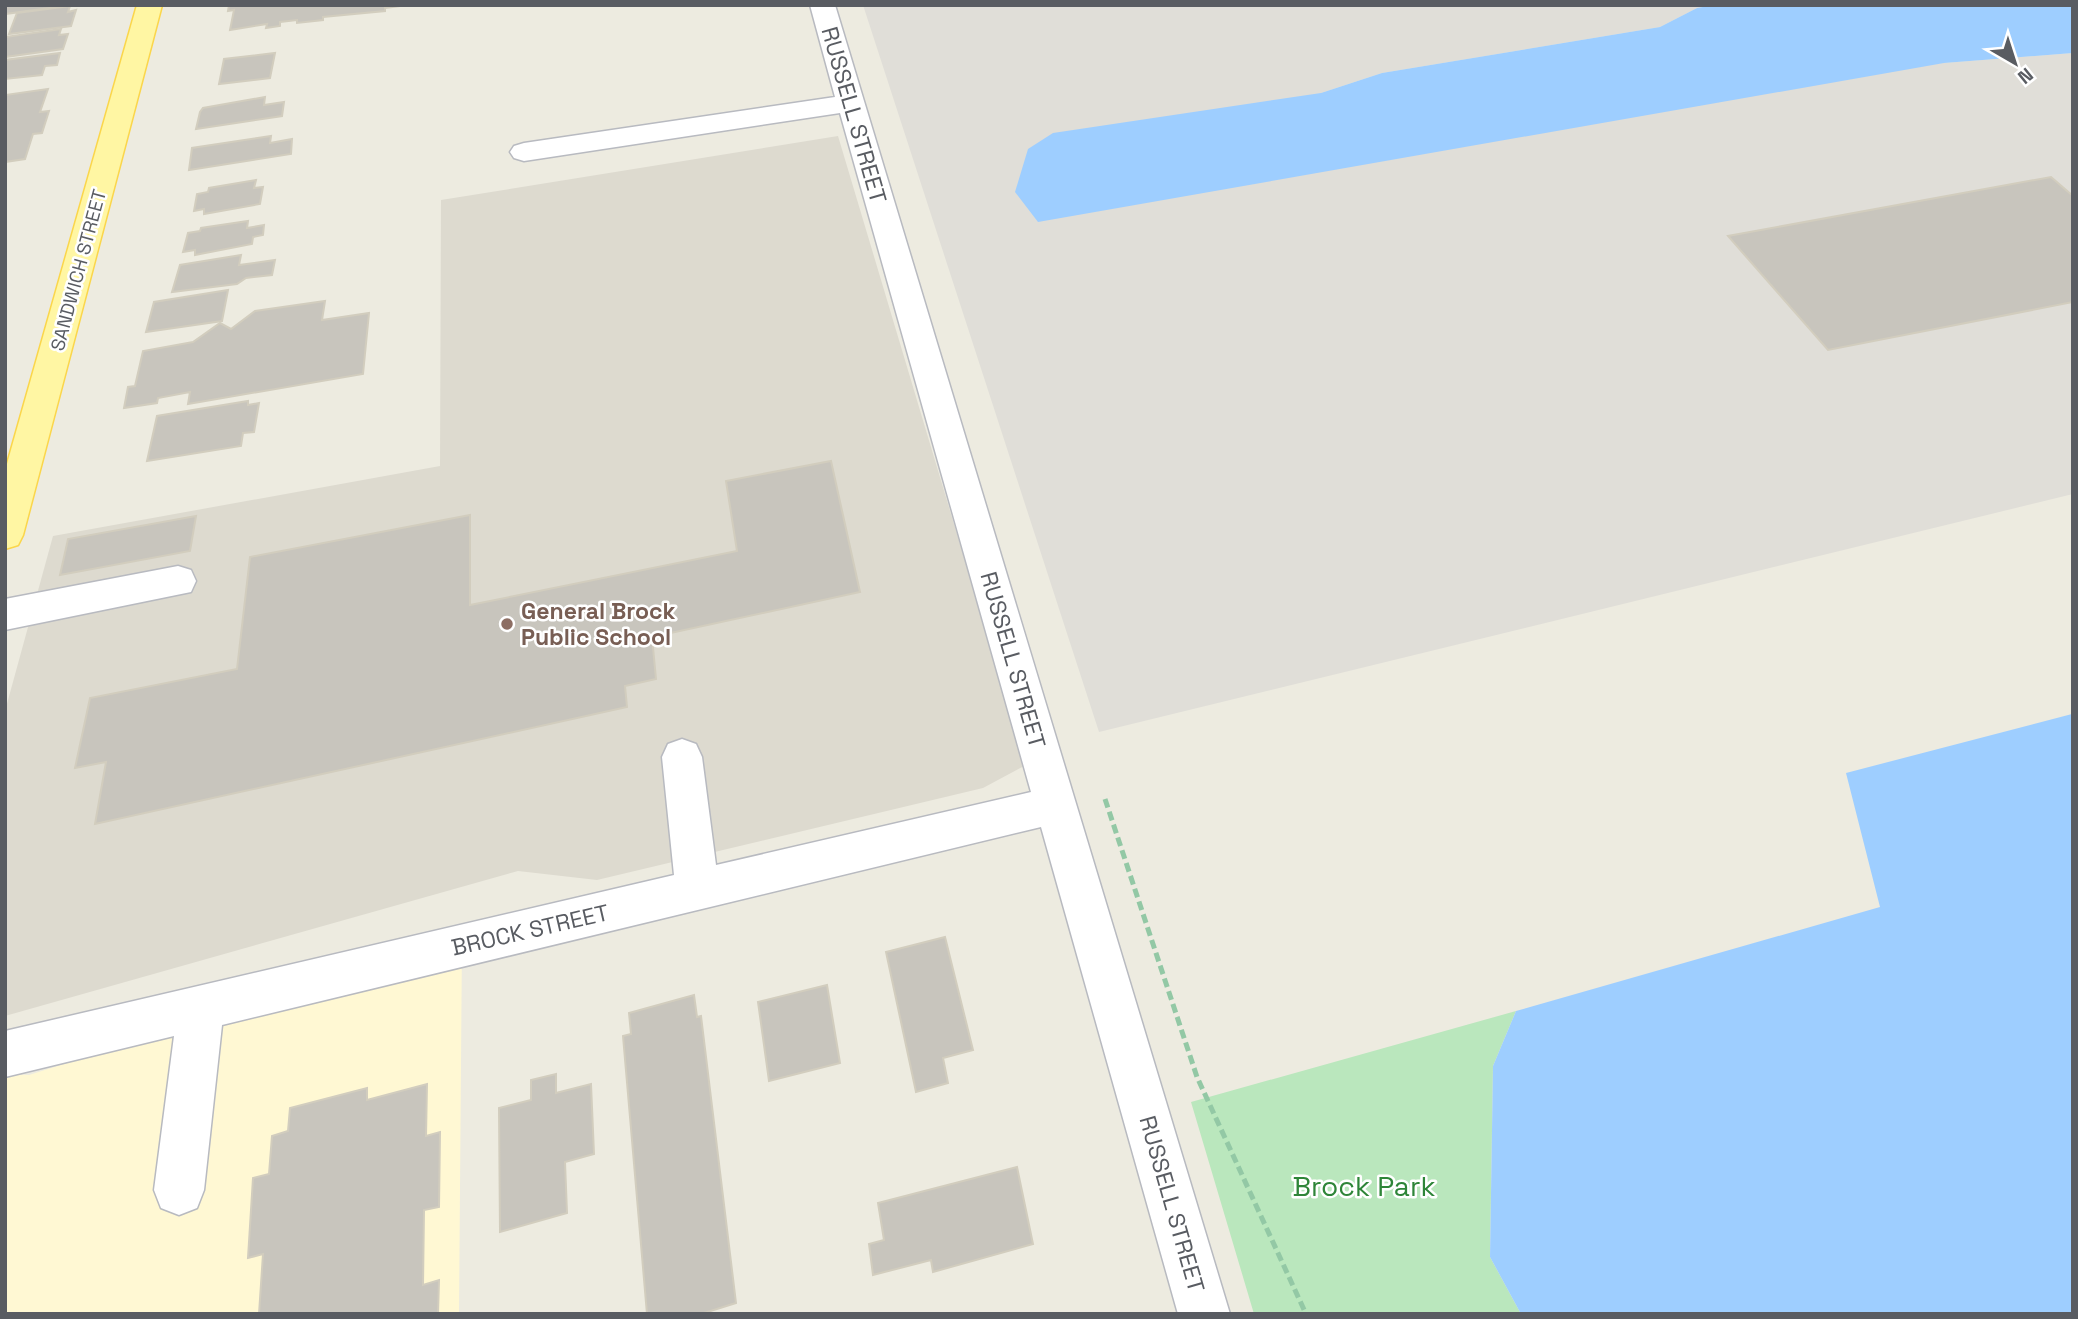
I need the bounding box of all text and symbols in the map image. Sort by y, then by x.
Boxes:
street label: RUSSELL STREET [814,23,894,207]
north arrow [1980,28,2050,98]
text: N [2013,62,2038,90]
street label: SANDWICH STREET [45,187,112,354]
street label: RUSSELL STREET [973,568,1053,752]
place label: General Brock Public School [521,596,676,652]
marker: General Brock Public School [499,616,515,632]
street label: BROCK STREET [448,897,612,963]
street label: RUSSELL STREET [1132,1112,1212,1296]
park label: Brock Park [1292,1168,1436,1204]

